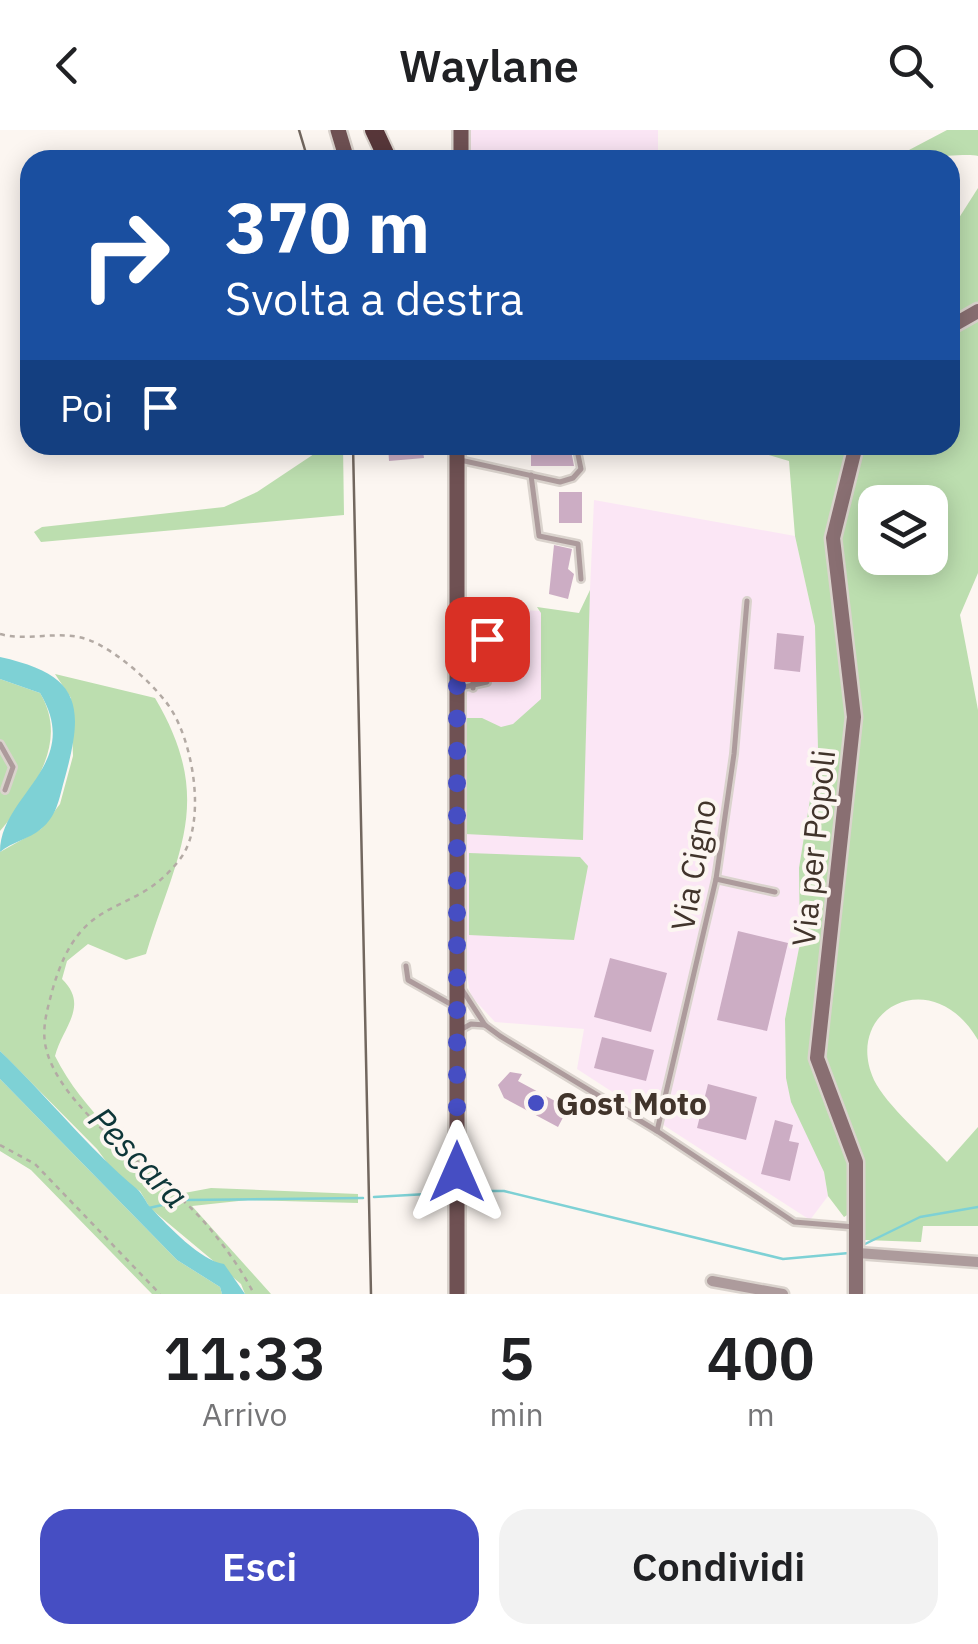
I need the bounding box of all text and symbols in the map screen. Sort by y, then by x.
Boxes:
text: Waylane [399,36,579,94]
icon: back [40,38,95,93]
icon: search [883,38,938,93]
text: 370 m [225,181,430,272]
icon: right [60,190,190,320]
text: Svolta a destra [225,269,524,327]
icon: arrive [133,380,188,435]
text: Poi [60,383,113,432]
map controls [858,485,948,575]
button: layers [858,485,948,575]
pin [445,597,530,682]
icon: arrive [460,612,515,667]
street label: Via per Popoli [782,748,844,948]
street label: Via Cigno [661,796,725,934]
place label: Gost Moto [556,1082,707,1124]
marker: Gost Moto [525,1092,547,1114]
water label: Pescara [79,1096,199,1218]
position arrow [405,1120,509,1224]
text: 11:33 [163,1318,326,1397]
text: 5 [499,1318,535,1397]
text: 400 [707,1318,815,1397]
text: Arrivo [202,1393,287,1435]
text: min [489,1393,544,1435]
text: m [747,1393,775,1435]
button: Esci [40,1509,479,1624]
button: Condividi [499,1509,938,1624]

